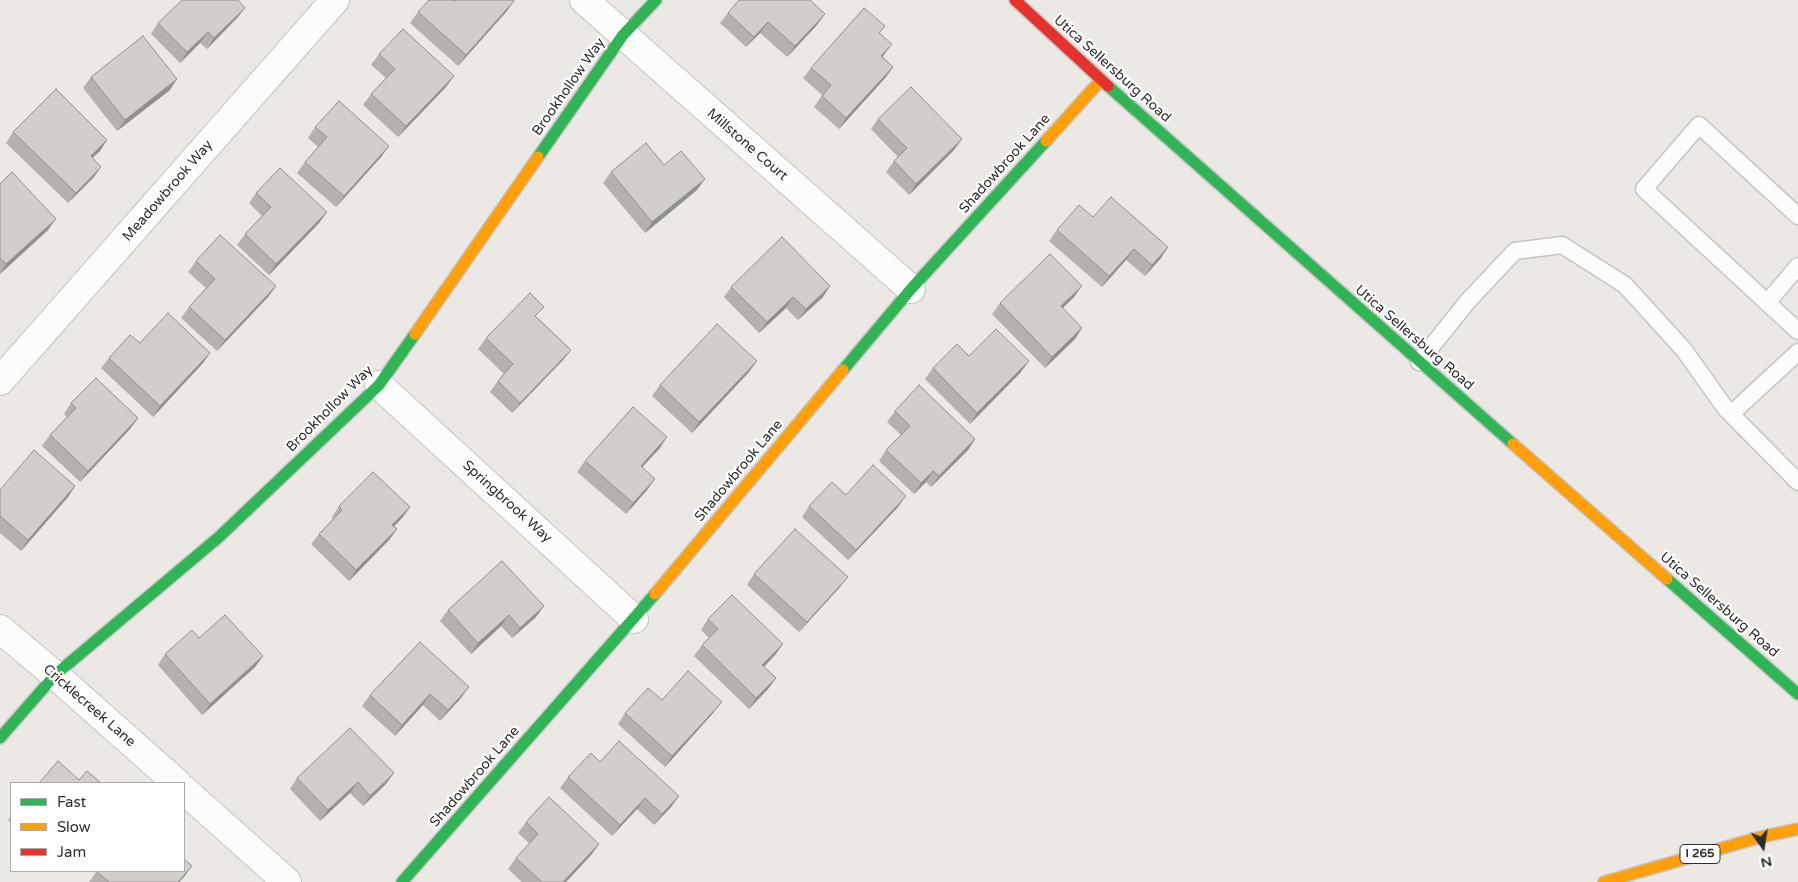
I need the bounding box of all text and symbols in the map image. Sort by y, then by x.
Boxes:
street label: Utica Sellersburg Road [1050,12,1174,126]
street label: Brookhollow Way [529,35,609,139]
street label: Millstone Court [703,105,791,185]
street label: Shadowbrook Lane [956,111,1054,217]
street label: Meadowbrook Way [119,137,217,245]
street label: Utica Sellersburg Road [1351,282,1477,394]
street label: Brookhollow Way [283,362,377,456]
street label: Shadowbrook Lane [691,417,787,525]
street label: Springbrook Way [459,457,555,547]
street label: Utica Sellersburg Road [1656,549,1782,661]
street label: Cricklecreek Lane [39,661,139,751]
street label: Shadowbrook Lane [427,723,523,831]
legend [10,782,185,872]
text: Fast [57,793,86,811]
text: Slow [57,818,91,836]
north arrow [1738,822,1788,872]
text: Jam [57,843,86,861]
road number: I 265 [1680,844,1720,864]
text: N [1759,853,1774,872]

